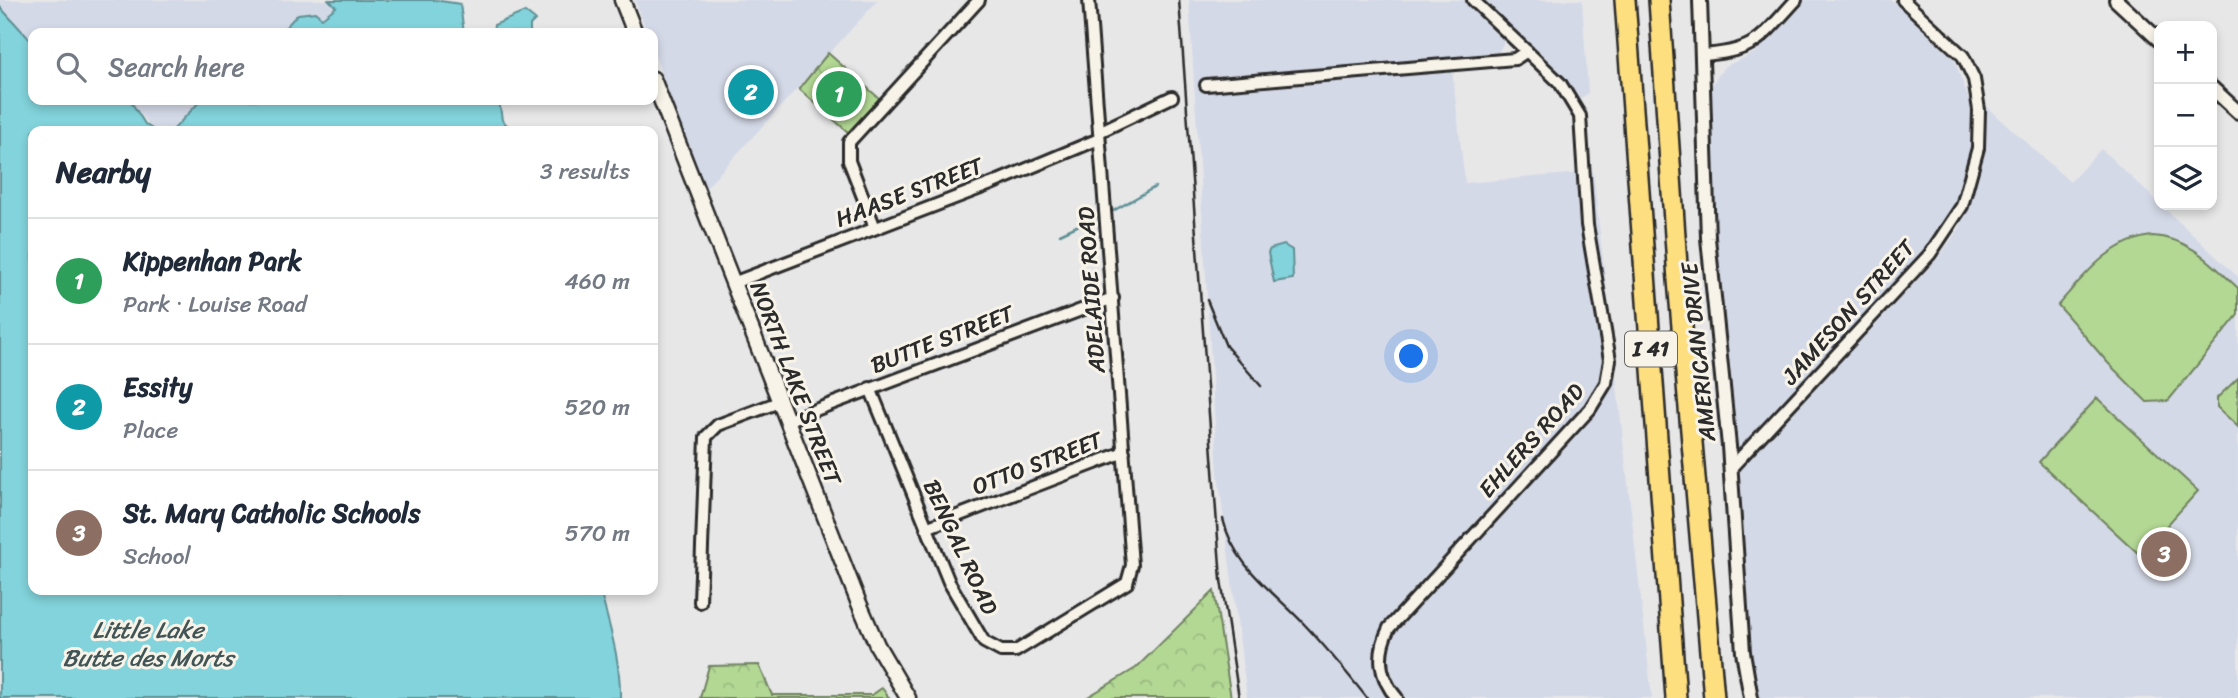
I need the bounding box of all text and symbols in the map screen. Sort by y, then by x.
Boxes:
map controls [2154,21,2217,210]
button: + [2154,21,2217,84]
search box [28,28,658,105]
text: Search here [108,44,245,90]
icon: search [52,48,90,86]
pin: 2 [728,66,774,118]
pin: 1 [816,68,862,120]
button: − [2154,84,2217,147]
text: Nearby [56,145,151,199]
street label: HAASE STREET [829,145,991,239]
button: layers [2154,147,2217,210]
text: 3 results [540,151,630,192]
street label: ADELAIDE ROAD [1065,205,1118,375]
street label: JAMESON STREET [1771,229,1927,396]
text: Kippenhan Park [123,238,302,284]
street label: AMERICAN DRIVE [1669,259,1728,444]
text: 1 [74,261,84,302]
text: 460 m [564,261,630,302]
street label: NORTH LAKE STREET [738,275,854,492]
text: Park · Louise Road [123,284,307,325]
street label: BUTTE STREET [864,293,1021,386]
road number: I 41 [1625,332,1677,366]
your location [1394,339,1428,373]
text: Essity [123,364,193,410]
street label: EHLERS ROAD [1468,373,1595,508]
text: 2 [72,387,86,428]
text: 520 m [564,387,630,428]
text: Place [123,410,178,451]
street label: OTTO STREET [966,419,1110,507]
street label: BENGAL ROAD [911,472,1010,622]
text: St. Mary Catholic Schools [123,490,420,536]
text: 3 [73,513,85,554]
text: 570 m [565,513,630,554]
pin: 3 [2141,528,2187,580]
text: School [123,536,191,577]
water label: Little Lake Butte des Morts [62,609,236,679]

